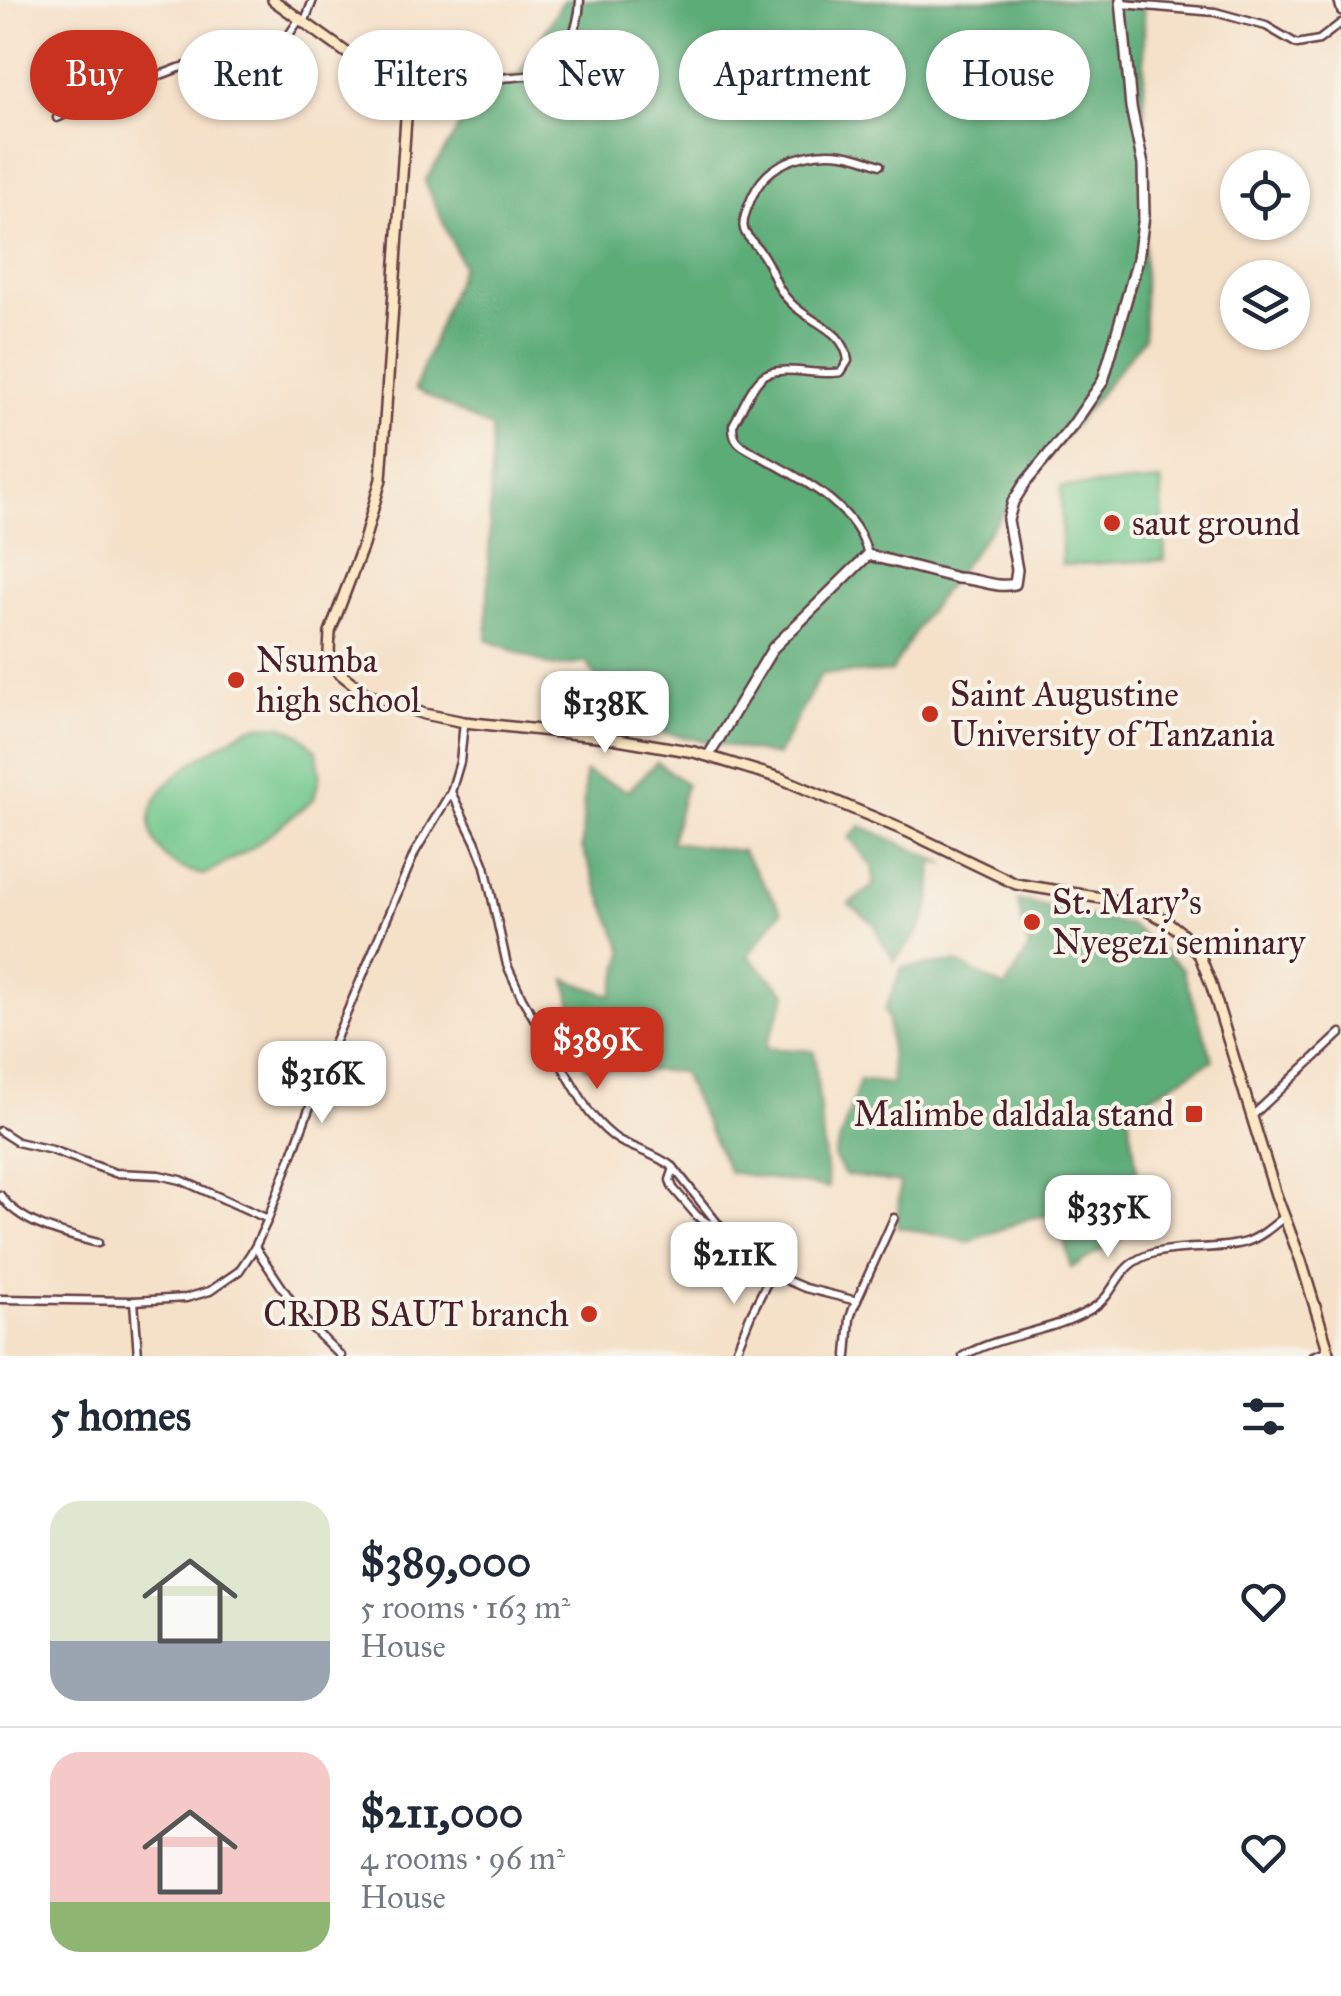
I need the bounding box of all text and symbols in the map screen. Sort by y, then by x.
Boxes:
chip: Buy [30,30,158,120]
chip: Rent [178,30,318,120]
chip: Filters [338,30,503,120]
chip: New [523,30,659,120]
chip: Apartment [679,30,906,120]
chip: House [926,30,1090,120]
map controls [1220,150,1310,350]
button: locate [1220,150,1310,240]
button: layers [1220,260,1310,350]
place label: saut ground [1132,502,1301,545]
marker: saut ground [1101,512,1123,534]
place label: Nsumba high school [256,639,421,722]
marker: Nsumba high school [225,669,247,691]
pin: $138K [535,671,675,756]
place label: Saint Augustine University of Tanzania [950,673,1275,756]
text: $138K [563,684,647,723]
marker: Saint Augustine University of Tanzania [919,703,941,725]
place label: St. Mary's Nyegezi seminary [1052,881,1306,964]
marker: St. Mary's Nyegezi seminary [1021,911,1043,933]
pin: $389K [527,1007,667,1092]
text: $389K [553,1020,641,1059]
pin: $316K [252,1041,392,1126]
text: $316K [280,1054,364,1093]
place label: Malimbe daldala stand [853,1093,1174,1136]
marker: Malimbe daldala stand [1183,1103,1205,1125]
pin: $335K [1038,1175,1178,1260]
text: $335K [1067,1188,1149,1227]
pin: $211K [664,1222,804,1307]
text: $211K [693,1235,775,1274]
place label: CRDB SAUT branch [263,1293,569,1336]
marker: CRDB SAUT branch [578,1303,600,1325]
icon: filters [1236,1389,1291,1444]
text: 5 homes [50,1390,191,1442]
text: $389,000 [360,1536,531,1588]
icon: home [130,1541,250,1661]
icon: heart [1236,1574,1291,1629]
text: 5 rooms · 163 m² [360,1588,570,1627]
text: House [360,1627,446,1666]
text: $211,000 [360,1787,523,1839]
icon: home [130,1792,250,1912]
icon: heart [1236,1825,1291,1880]
text: 4 rooms · 96 m² [360,1839,565,1878]
text: House [360,1878,446,1917]

